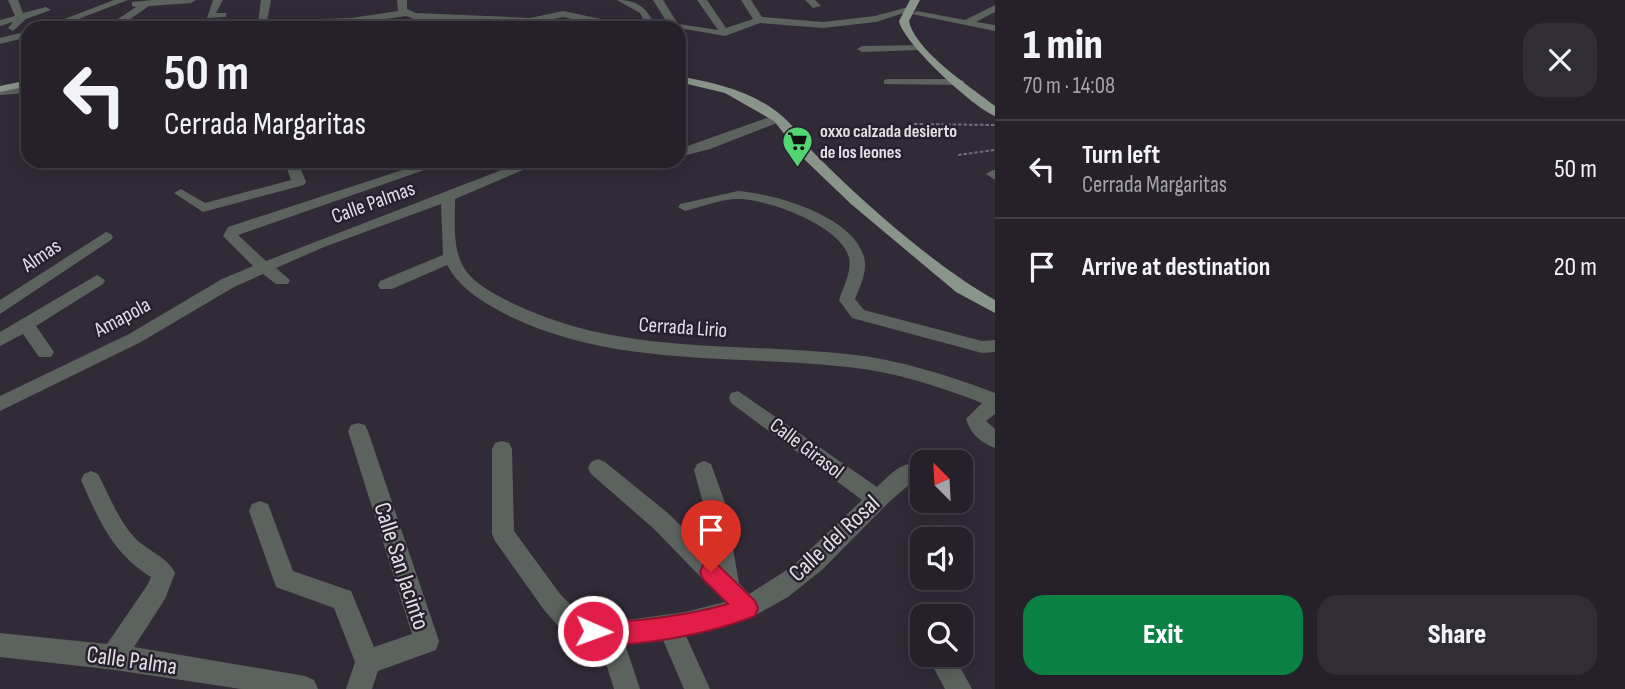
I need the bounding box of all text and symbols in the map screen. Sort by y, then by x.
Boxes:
text: 1 min [1023,20,1103,71]
button: close [1523,23,1597,97]
text: 50 m [164,45,249,104]
icon: left [49,49,140,140]
text: 70 m · 14:08 [1023,72,1115,100]
text: Cerrada Margaritas [164,105,366,144]
place label: oxxo calzada desierto de los leones [820,121,957,163]
supermarket icon: oxxo calzada desierto de los leones [780,124,814,168]
text: Turn left [1082,140,1160,171]
icon: left [1023,150,1061,188]
text: 50 m [1554,154,1597,185]
text: Cerrada Margaritas [1082,171,1227,199]
street label: Calle Palmas [328,176,418,229]
street label: Almas [16,233,66,278]
icon: arrive [1023,248,1061,286]
text: Arrive at destination [1082,252,1270,283]
text: 20 m [1554,252,1597,283]
street label: Amapola [89,292,155,343]
street label: Cerrada Lirio [638,312,728,343]
street label: Calle Girasol [765,413,849,484]
north arrow [910,450,973,513]
map controls [910,450,973,667]
street label: Calle del Rosal [783,489,886,588]
street label: Calle San Jacinto [367,499,436,634]
pin [681,500,741,572]
icon: arrive [692,511,730,549]
button: sound [910,527,973,590]
position arrow [556,594,630,668]
button: Exit [1023,595,1303,675]
button: Share [1317,595,1597,675]
button: search [910,604,973,667]
street label: Calle Palma [85,640,179,681]

